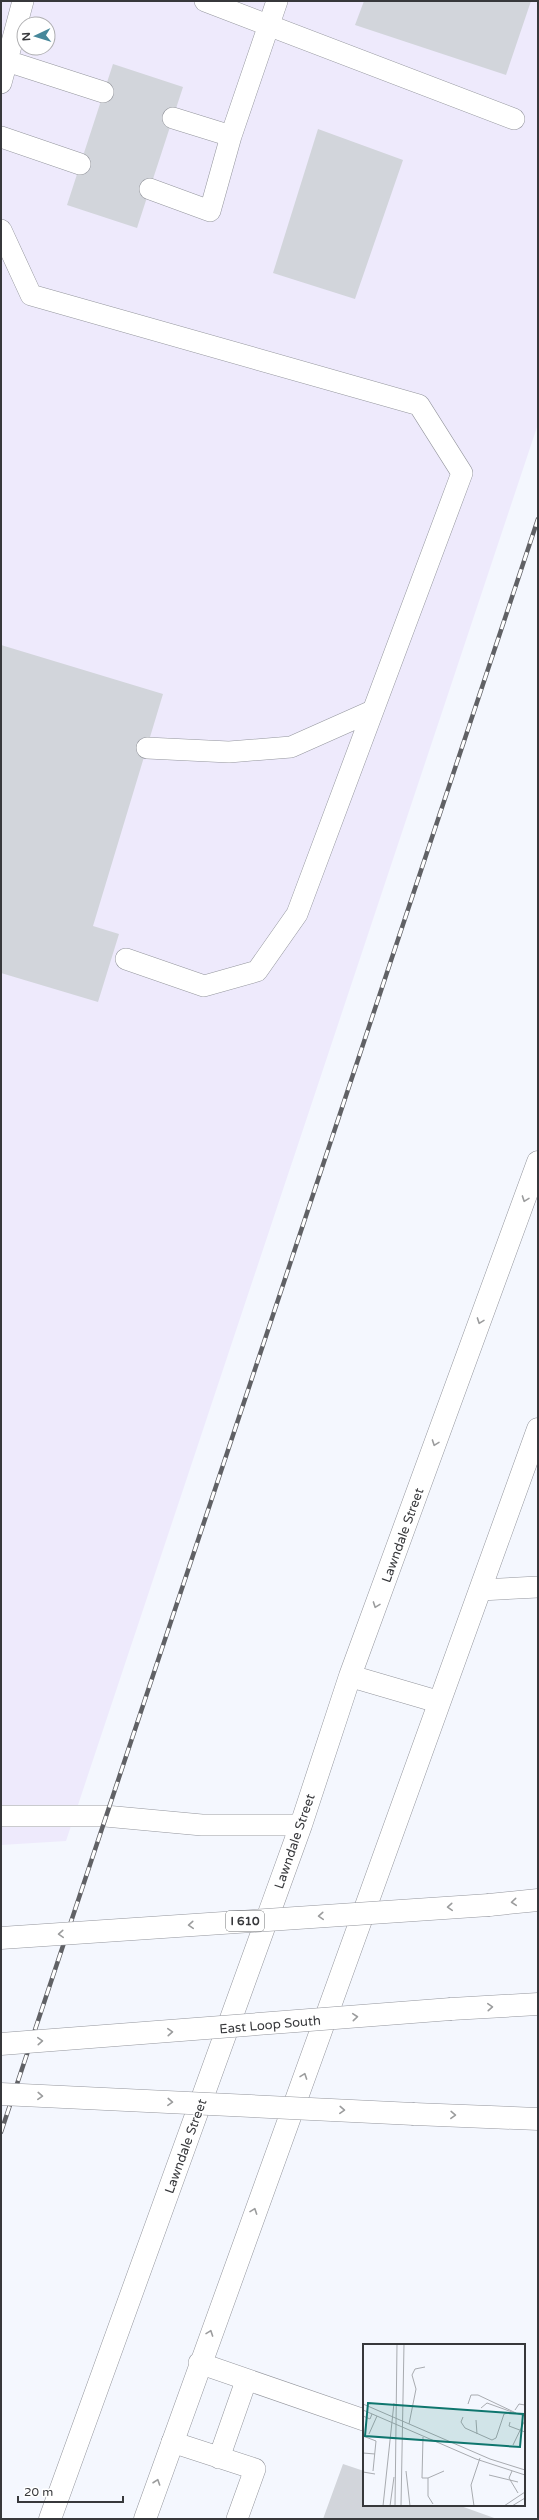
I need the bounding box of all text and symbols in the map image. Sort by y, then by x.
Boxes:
north arrow [16,16,56,56]
text: N [20,32,33,42]
one-way arrow [521,1195,529,1202]
one-way arrow [476,1318,485,1325]
one-way arrow [432,1440,440,1447]
street label: Lawndale Street [378,1486,427,1585]
one-way arrow [373,1601,381,1608]
street label: Lawndale Street [271,1792,319,1891]
one-way arrow [511,1898,517,1907]
one-way arrow [447,1903,453,1912]
road number: I 610 [226,1911,264,1931]
one-way arrow [318,1912,324,1921]
one-way arrow [188,1920,194,1929]
one-way arrow [58,1929,64,1938]
one-way arrow [487,2002,493,2011]
street label: East Loop South [219,2013,321,2037]
one-way arrow [352,2013,358,2022]
one-way arrow [167,2028,173,2037]
one-way arrow [37,2037,43,2046]
one-way arrow [299,2072,307,2079]
one-way arrow [37,2092,43,2100]
street label: Lawndale Street [161,2097,210,2196]
one-way arrow [167,2098,173,2106]
one-way arrow [339,2106,345,2115]
one-way arrow [450,2111,456,2120]
one-way arrow [250,2208,258,2215]
one-way arrow [205,2330,214,2337]
inset map [363,2344,525,2506]
scale bar [18,2478,123,2504]
one-way arrow [153,2479,161,2486]
text: 20 m [24,2485,53,2499]

